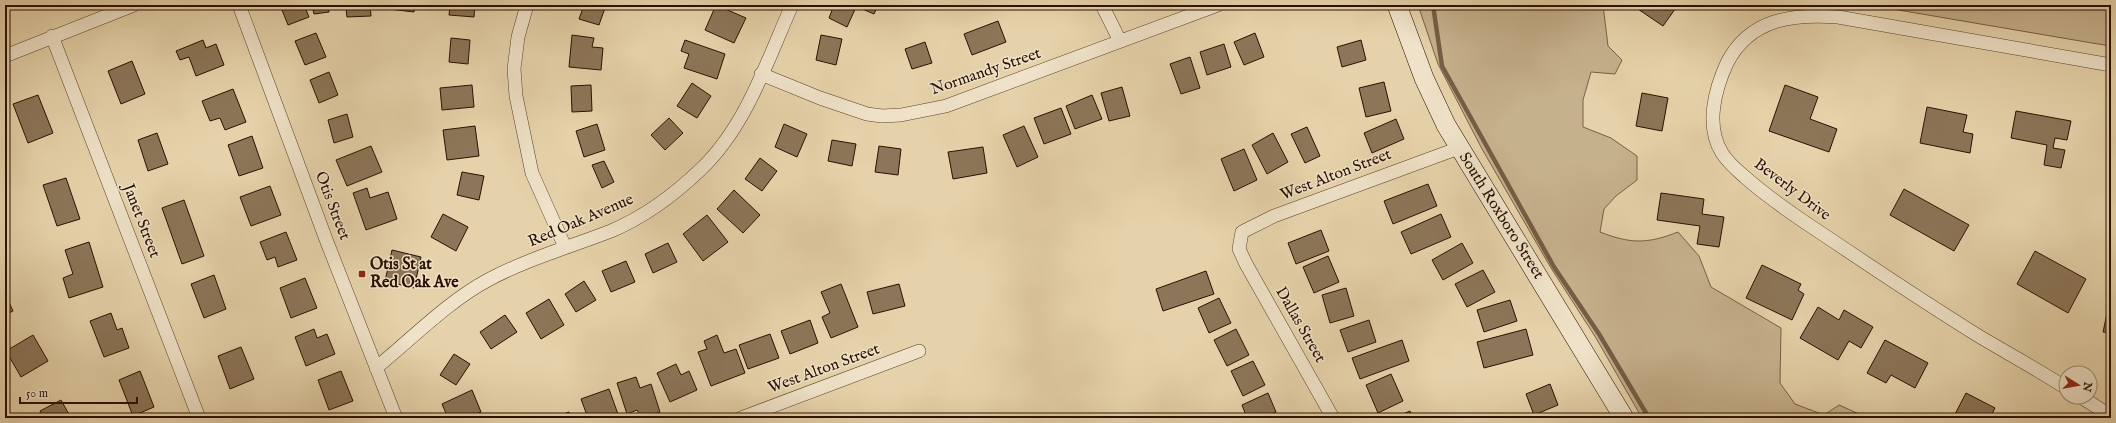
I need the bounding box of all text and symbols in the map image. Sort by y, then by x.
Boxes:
street label: Normandy Street [928,44,1044,100]
street label: West Alton Street [1278,144,1395,205]
street label: South Roxboro Street [1454,149,1548,284]
street label: Beverly Drive [1750,155,1834,225]
street label: Otis Street [310,169,354,244]
street label: Janet Street [117,179,164,261]
street label: Red Oak Avenue [525,190,637,252]
place label: Otis St at Red Oak Ave [370,255,459,293]
marker: Otis St at Red Oak Ave [357,269,367,279]
street label: Dallas Street [1270,283,1330,367]
street label: West Alton Street [765,339,883,398]
north arrow [2058,365,2098,405]
scale bar [20,379,137,405]
text: N [2079,380,2095,393]
text: 50 m [26,386,48,401]

